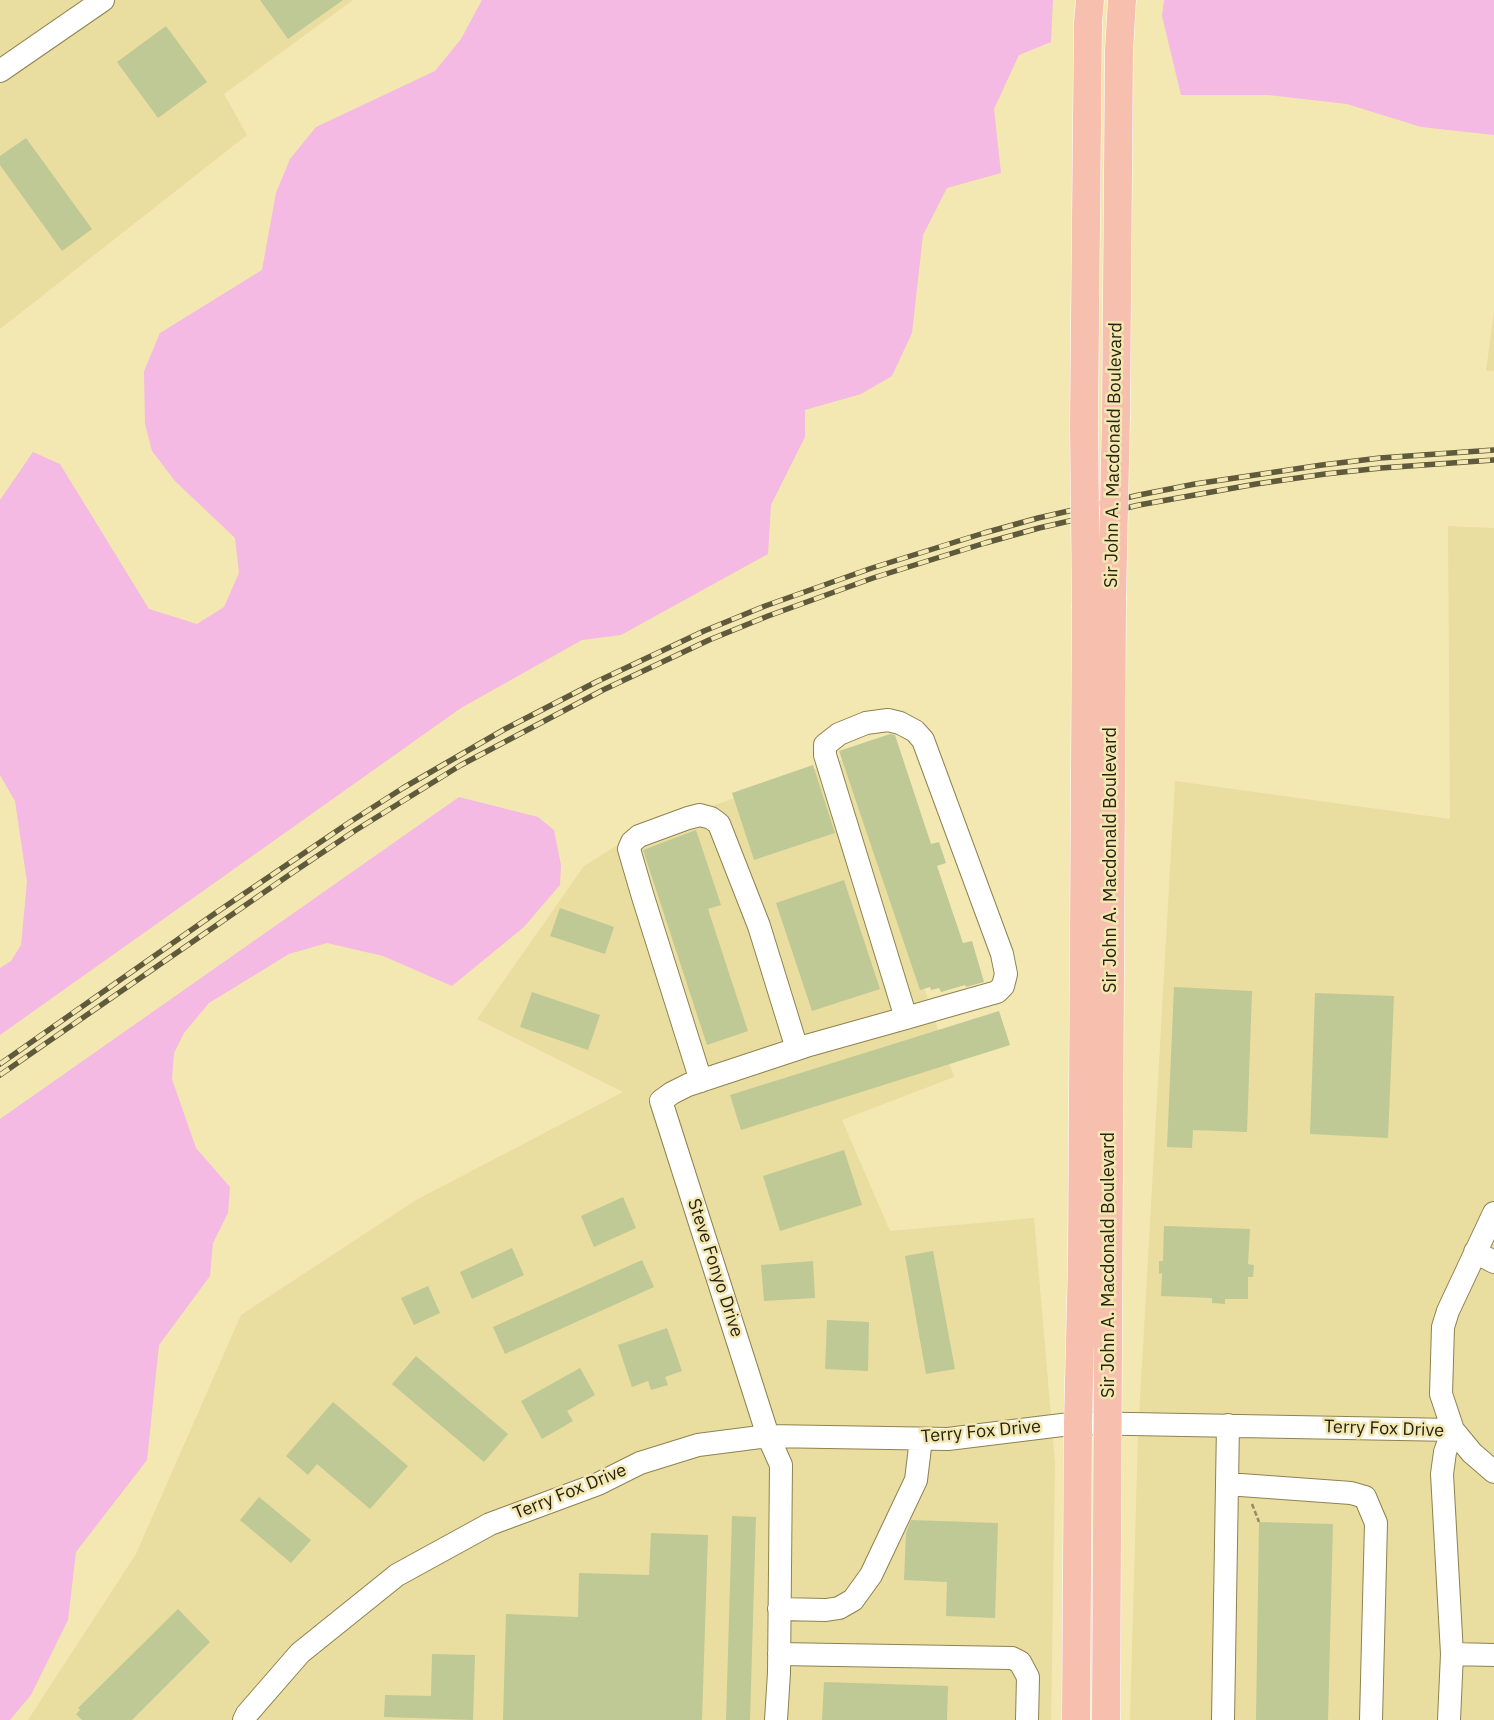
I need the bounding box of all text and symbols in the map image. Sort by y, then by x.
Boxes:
street label: Sir John A. Macdonald Boulevard [1101,322,1127,588]
street label: Sir John A. Macdonald Boulevard [1100,727,1122,993]
street label: Sir John A. Macdonald Boulevard [1098,1132,1120,1398]
street label: Steve Fonyo Drive [682,1196,748,1340]
street label: Terry Fox Drive [920,1416,1042,1448]
street label: Terry Fox Drive [1324,1416,1444,1442]
street label: Terry Fox Drive [510,1459,630,1525]

